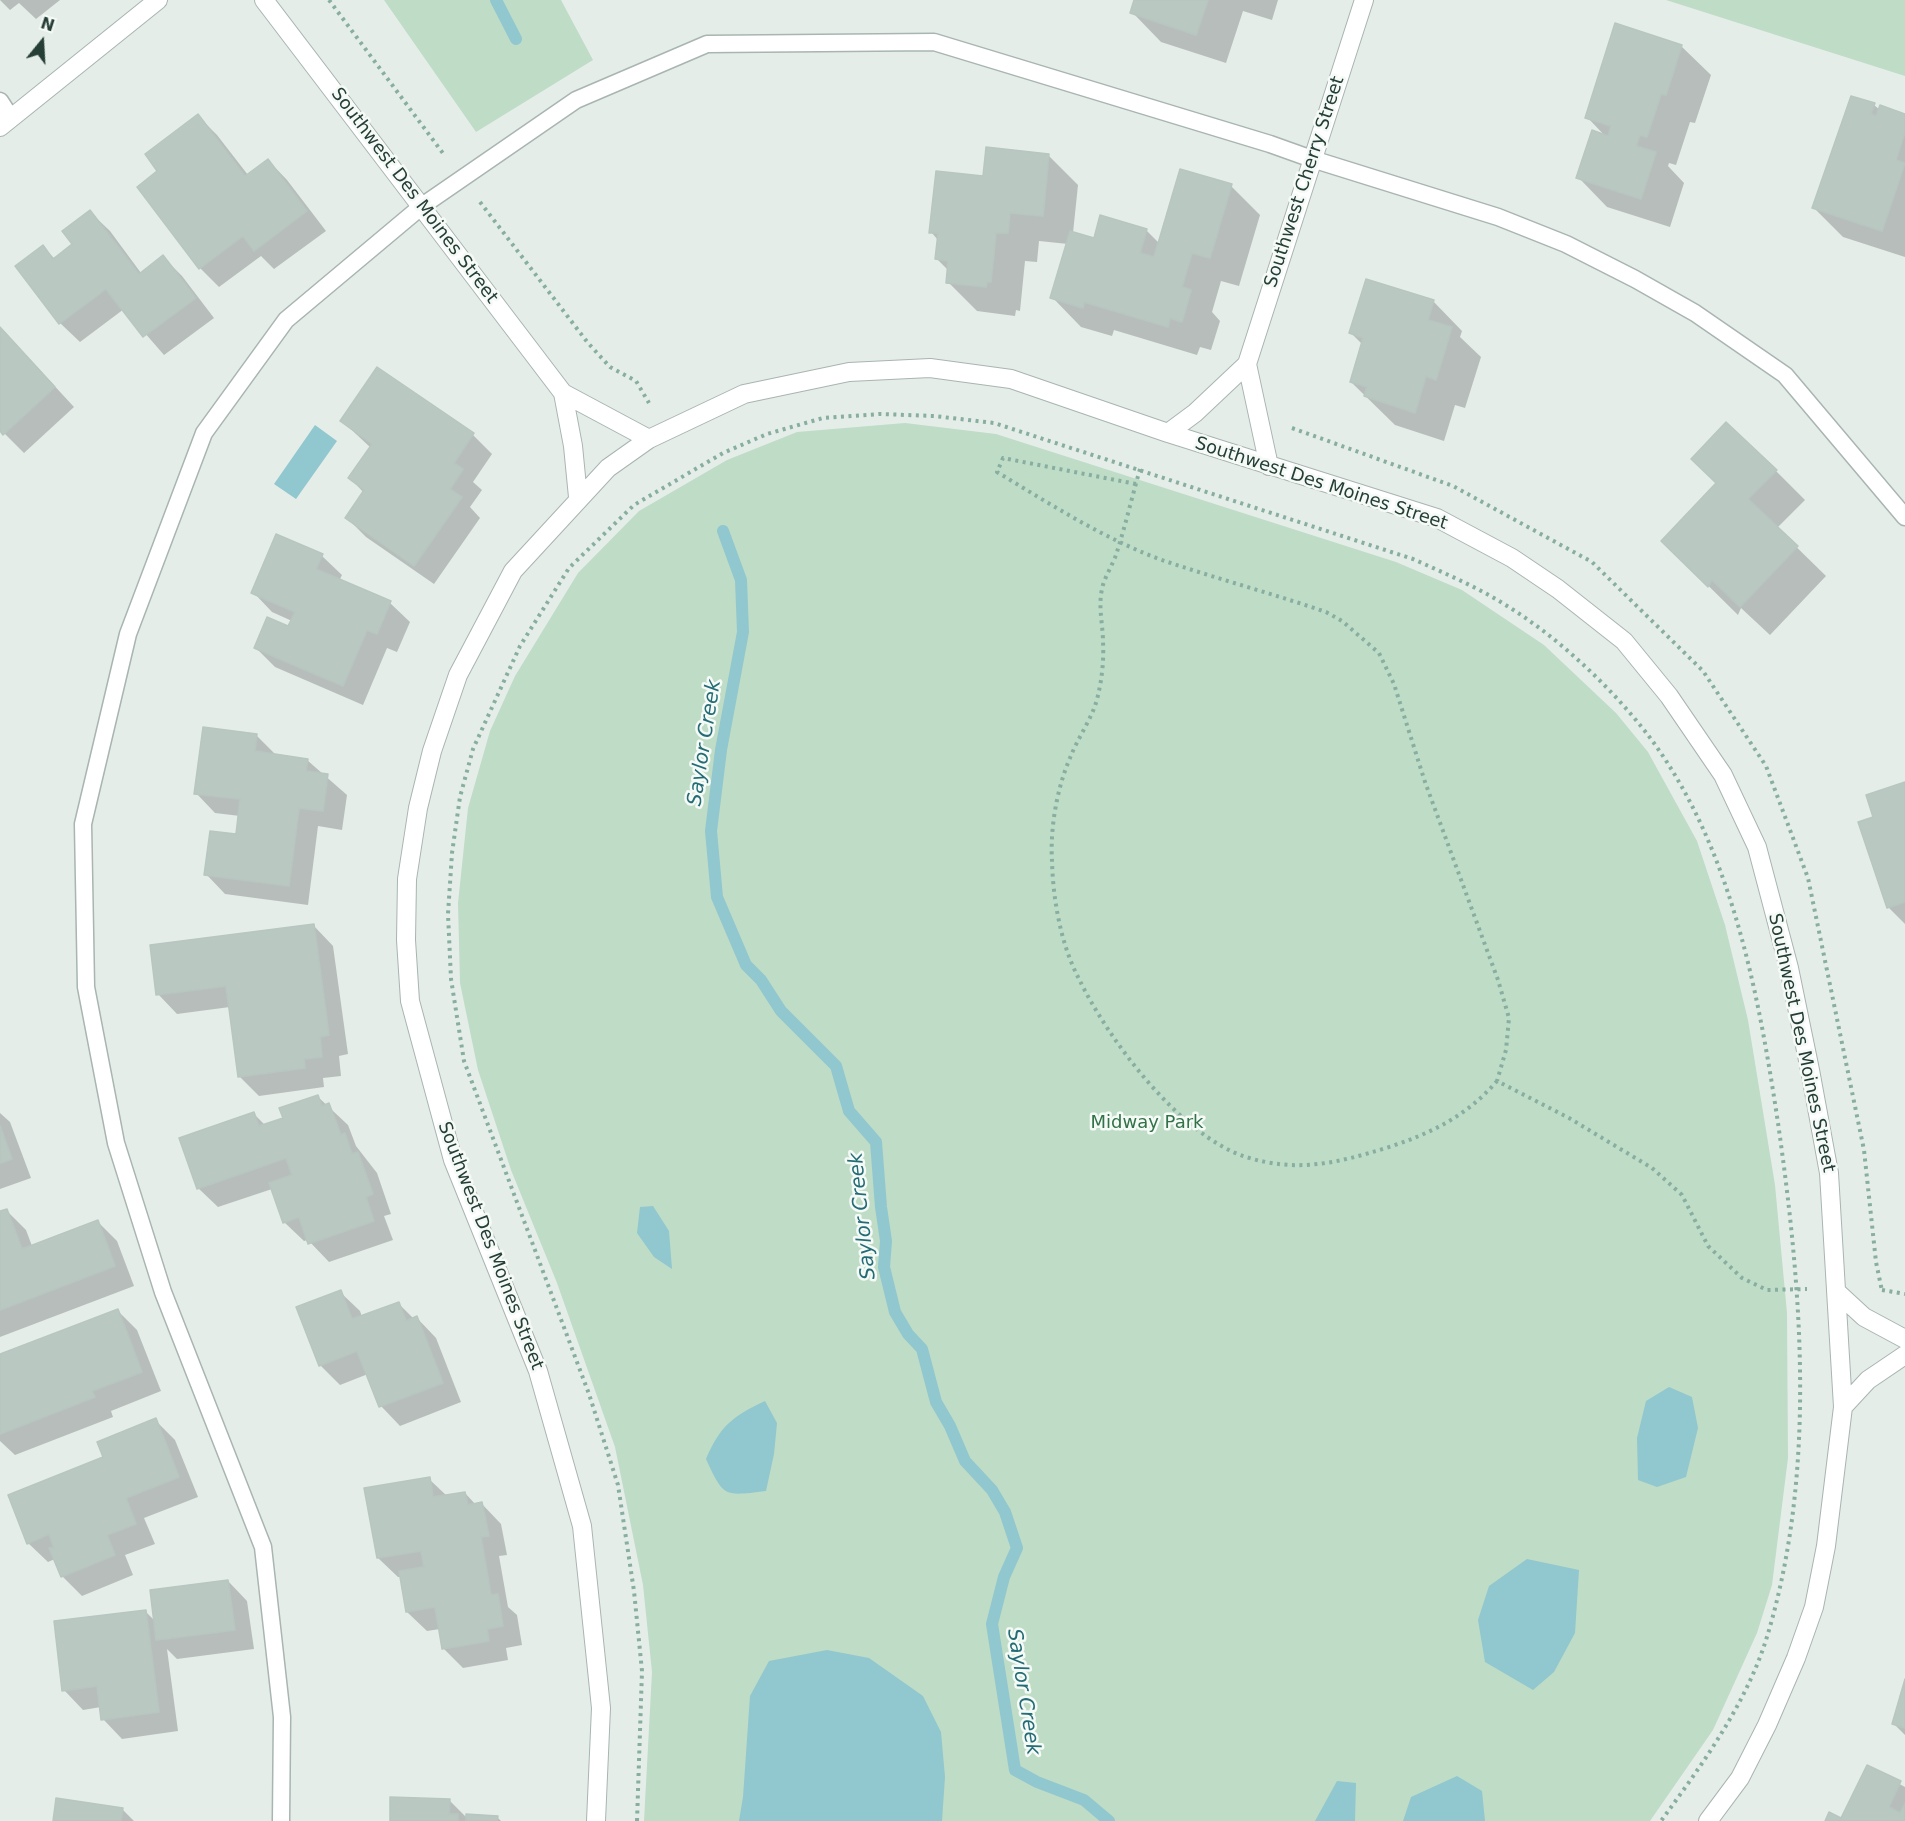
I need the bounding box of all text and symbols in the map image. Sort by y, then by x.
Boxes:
north arrow [12,12,72,72]
text: N [38,13,57,36]
street label: Southwest Cherry Street [1261,74,1349,290]
street label: Southwest Des Moines Street [326,84,502,308]
street label: Southwest Des Moines Street [1192,433,1450,535]
water label: Saylor Creek [683,678,727,808]
street label: Southwest Des Moines Street [1763,912,1839,1174]
park label: Midway Park [1091,1112,1203,1134]
street label: Southwest Des Moines Street [433,1119,547,1373]
water label: Saylor Creek [844,1151,882,1281]
water label: Saylor Creek [1001,1627,1045,1757]

